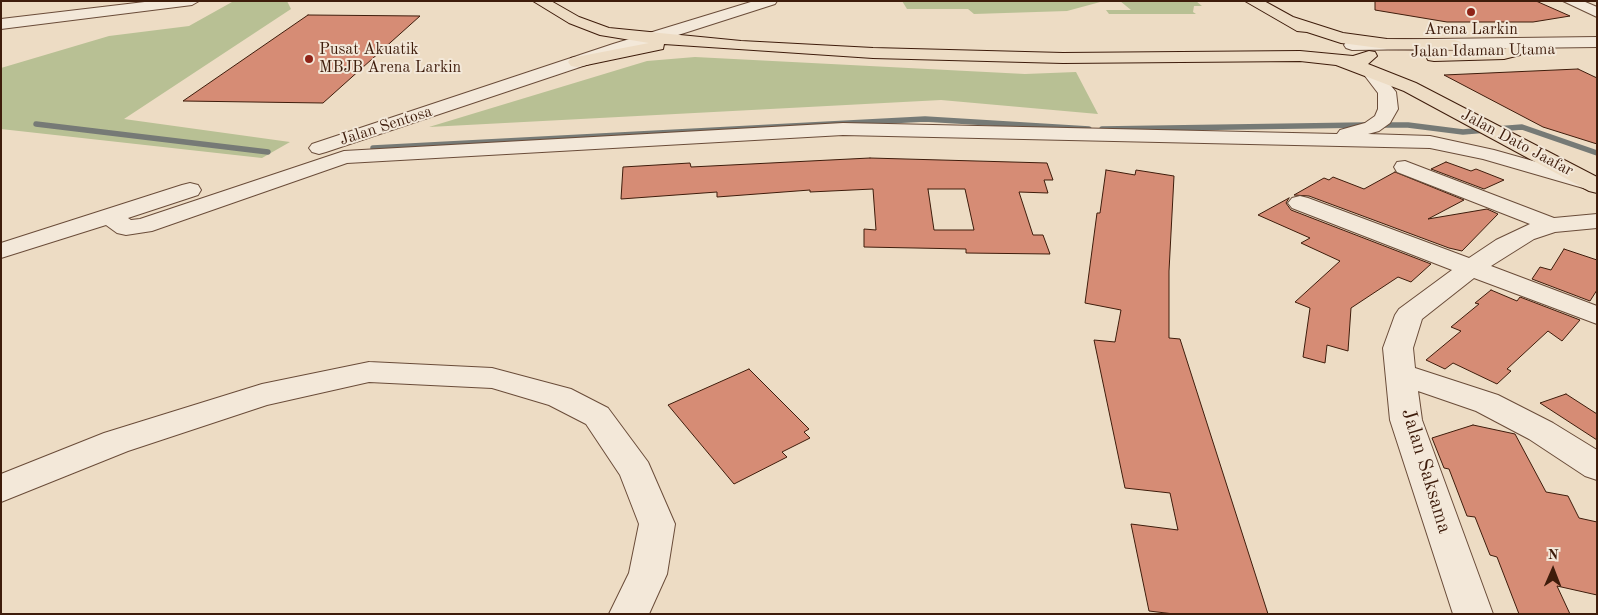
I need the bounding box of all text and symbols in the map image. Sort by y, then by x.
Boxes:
marker: Arena Larkin [1465,6,1477,18]
place label: Arena Larkin [1424,20,1518,40]
place label: Pusat Akuatik MBJB Arena Larkin [319,40,461,78]
street label: Jalan Idaman Utama [1410,40,1556,62]
marker: Pusat Akuatik MBJB Arena Larkin [303,53,315,65]
street label: Jalan Sentosa [337,102,435,150]
street label: Jalan Dato Jaafar [1458,105,1576,181]
street label: Jalan Saksama [1396,406,1456,536]
north arrow [1528,545,1578,595]
text: N [1548,548,1559,562]

